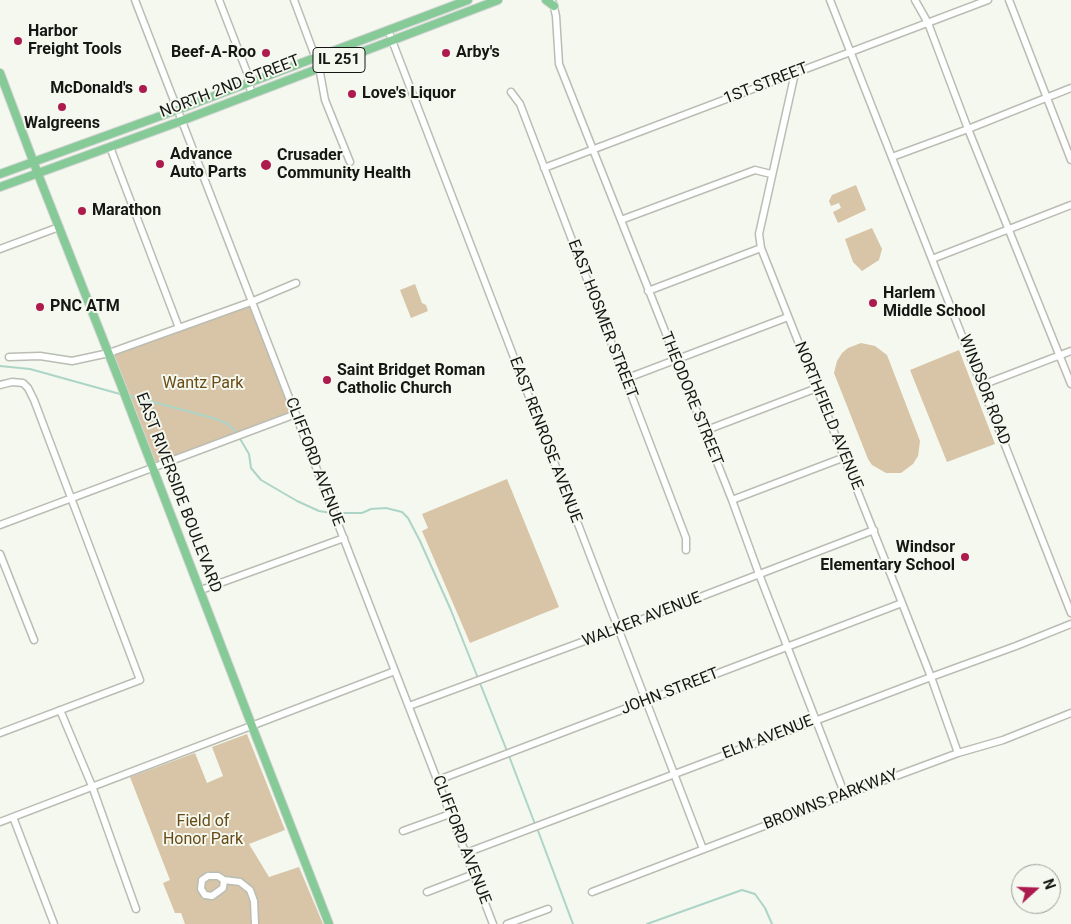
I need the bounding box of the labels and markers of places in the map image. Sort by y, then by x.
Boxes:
place label: Harbor Freight Tools [28,22,122,60]
marker: Harbor Freight Tools [12,35,24,47]
place label: Beef-A-Roo [171,43,256,63]
place label: Arby's [456,43,500,63]
marker: Beef-A-Roo [260,47,272,59]
marker: Arby's [440,47,452,59]
place label: McDonald's [50,79,133,99]
marker: McDonald's [137,83,149,95]
place label: Love's Liquor [362,84,456,104]
marker: Love's Liquor [346,88,358,100]
marker: Walgreens [56,101,68,113]
place label: Walgreens [24,114,100,134]
place label: Advance Auto Parts [170,145,247,183]
place label: Crusader Community Health [277,146,411,184]
marker: Advance Auto Parts [154,158,166,170]
marker: Crusader Community Health [259,158,273,172]
place label: Marathon [92,201,161,221]
marker: Marathon [76,205,88,217]
place label: Harlem Middle School [883,284,986,322]
place label: PNC ATM [50,297,120,317]
marker: Harlem Middle School [867,297,879,309]
marker: PNC ATM [34,301,46,313]
place label: Saint Bridget Roman Catholic Church [337,361,485,399]
marker: Saint Bridget Roman Catholic Church [321,374,333,386]
place label: Windsor Elementary School [820,538,955,576]
marker: Windsor Elementary School [959,551,971,563]

